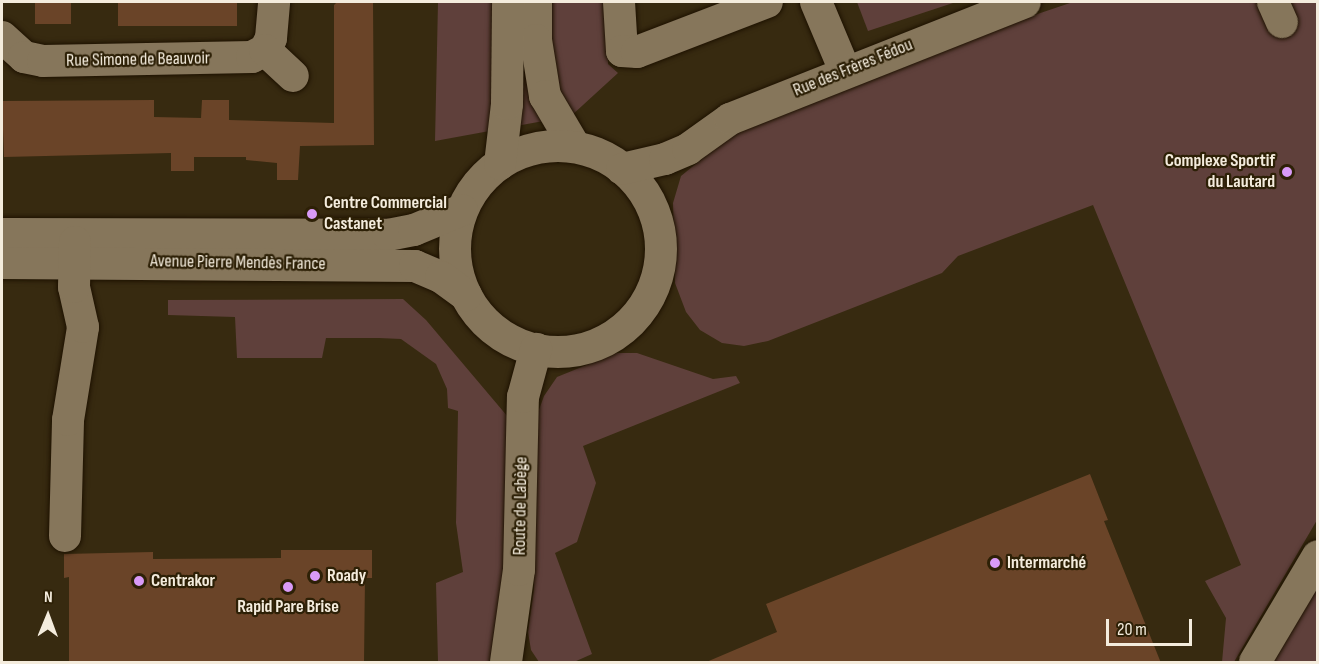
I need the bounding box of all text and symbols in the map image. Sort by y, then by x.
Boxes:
street label: Rue des Frères Fédou [790,34,916,102]
street label: Rue Simone de Beauvoir [66,48,210,72]
place label: Complexe Sportif du Lautard [1165,151,1275,194]
marker: Complexe Sportif du Lautard [1280,165,1294,179]
place label: Centre Commercial Castanet [324,193,447,236]
marker: Centre Commercial Castanet [305,207,319,221]
street label: Avenue Pierre Mendès France [150,251,326,275]
street label: Route de Labège [509,456,533,556]
place label: Intermarché [1007,552,1086,574]
marker: Intermarché [988,556,1002,570]
place label: Roady [327,565,366,587]
marker: Roady [308,569,322,583]
place label: Centrakor [151,570,215,592]
marker: Centrakor [132,574,146,588]
marker: Rapid Pare Brise [281,580,295,594]
north arrow [18,586,78,646]
text: N [44,588,53,607]
place label: Rapid Pare Brise [237,596,339,618]
scale bar [1109,607,1194,645]
text: 20 m [1117,619,1147,640]

